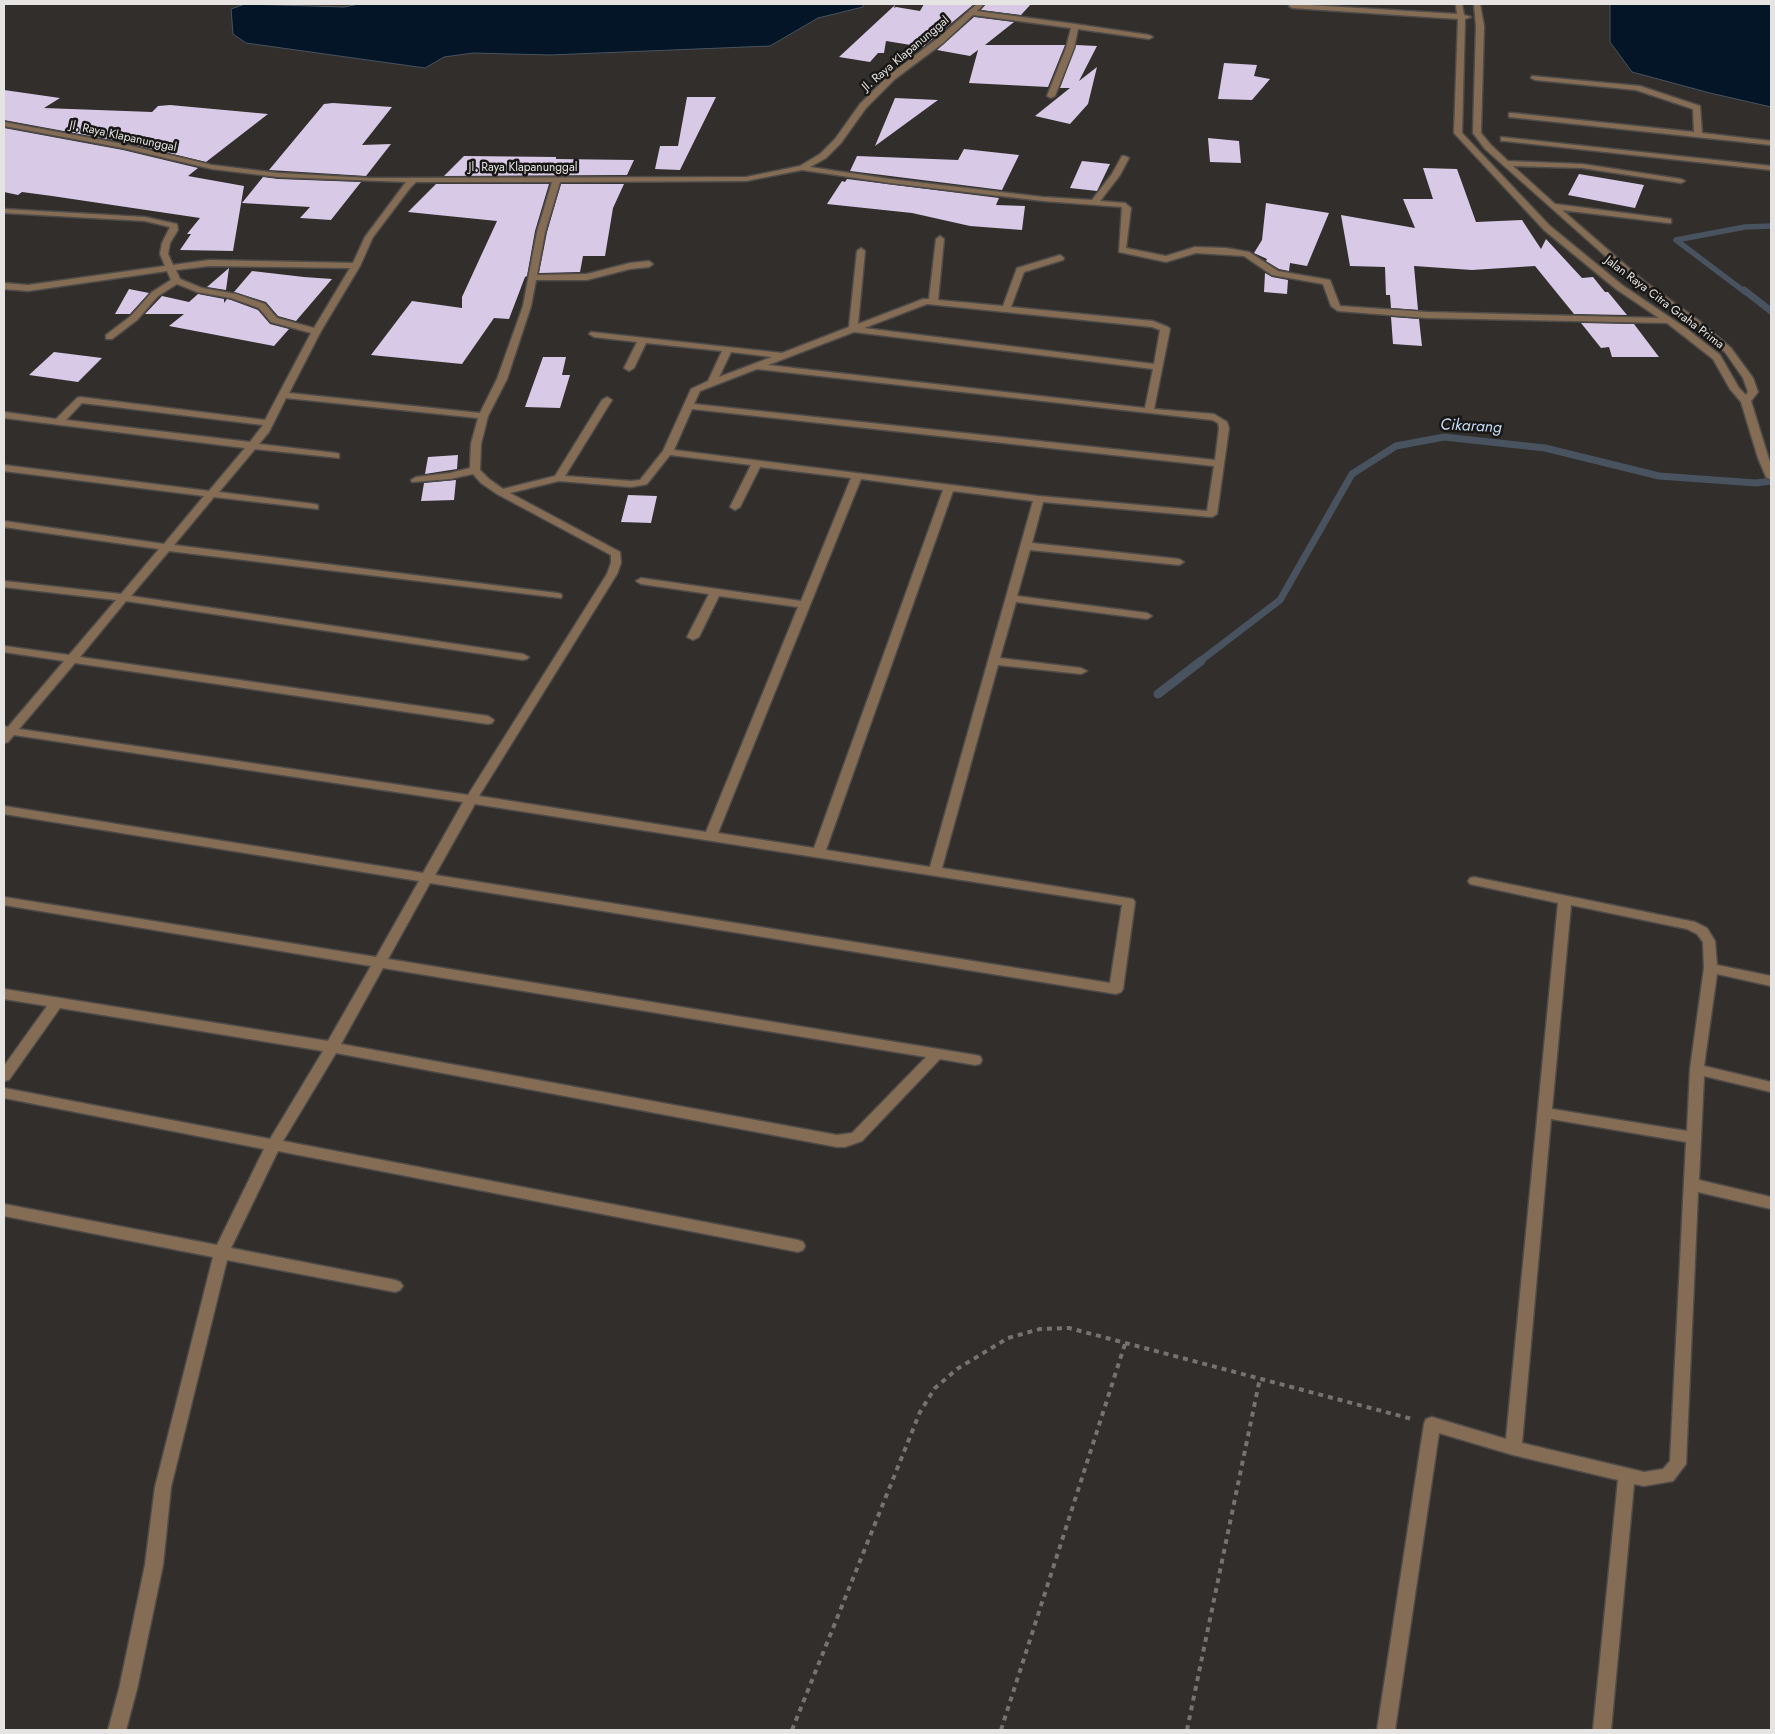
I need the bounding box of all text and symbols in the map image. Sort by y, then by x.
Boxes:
street label: Jl. Raya Klapanunggal [860,13,952,95]
street label: Jl. Raya Klapanunggal [68,119,178,155]
street label: Jl. Raya Klapanunggal [469,161,577,175]
street label: Jalan Raya Citra Graha Prima [1602,253,1726,353]
water label: Cikarang [1440,416,1502,438]

